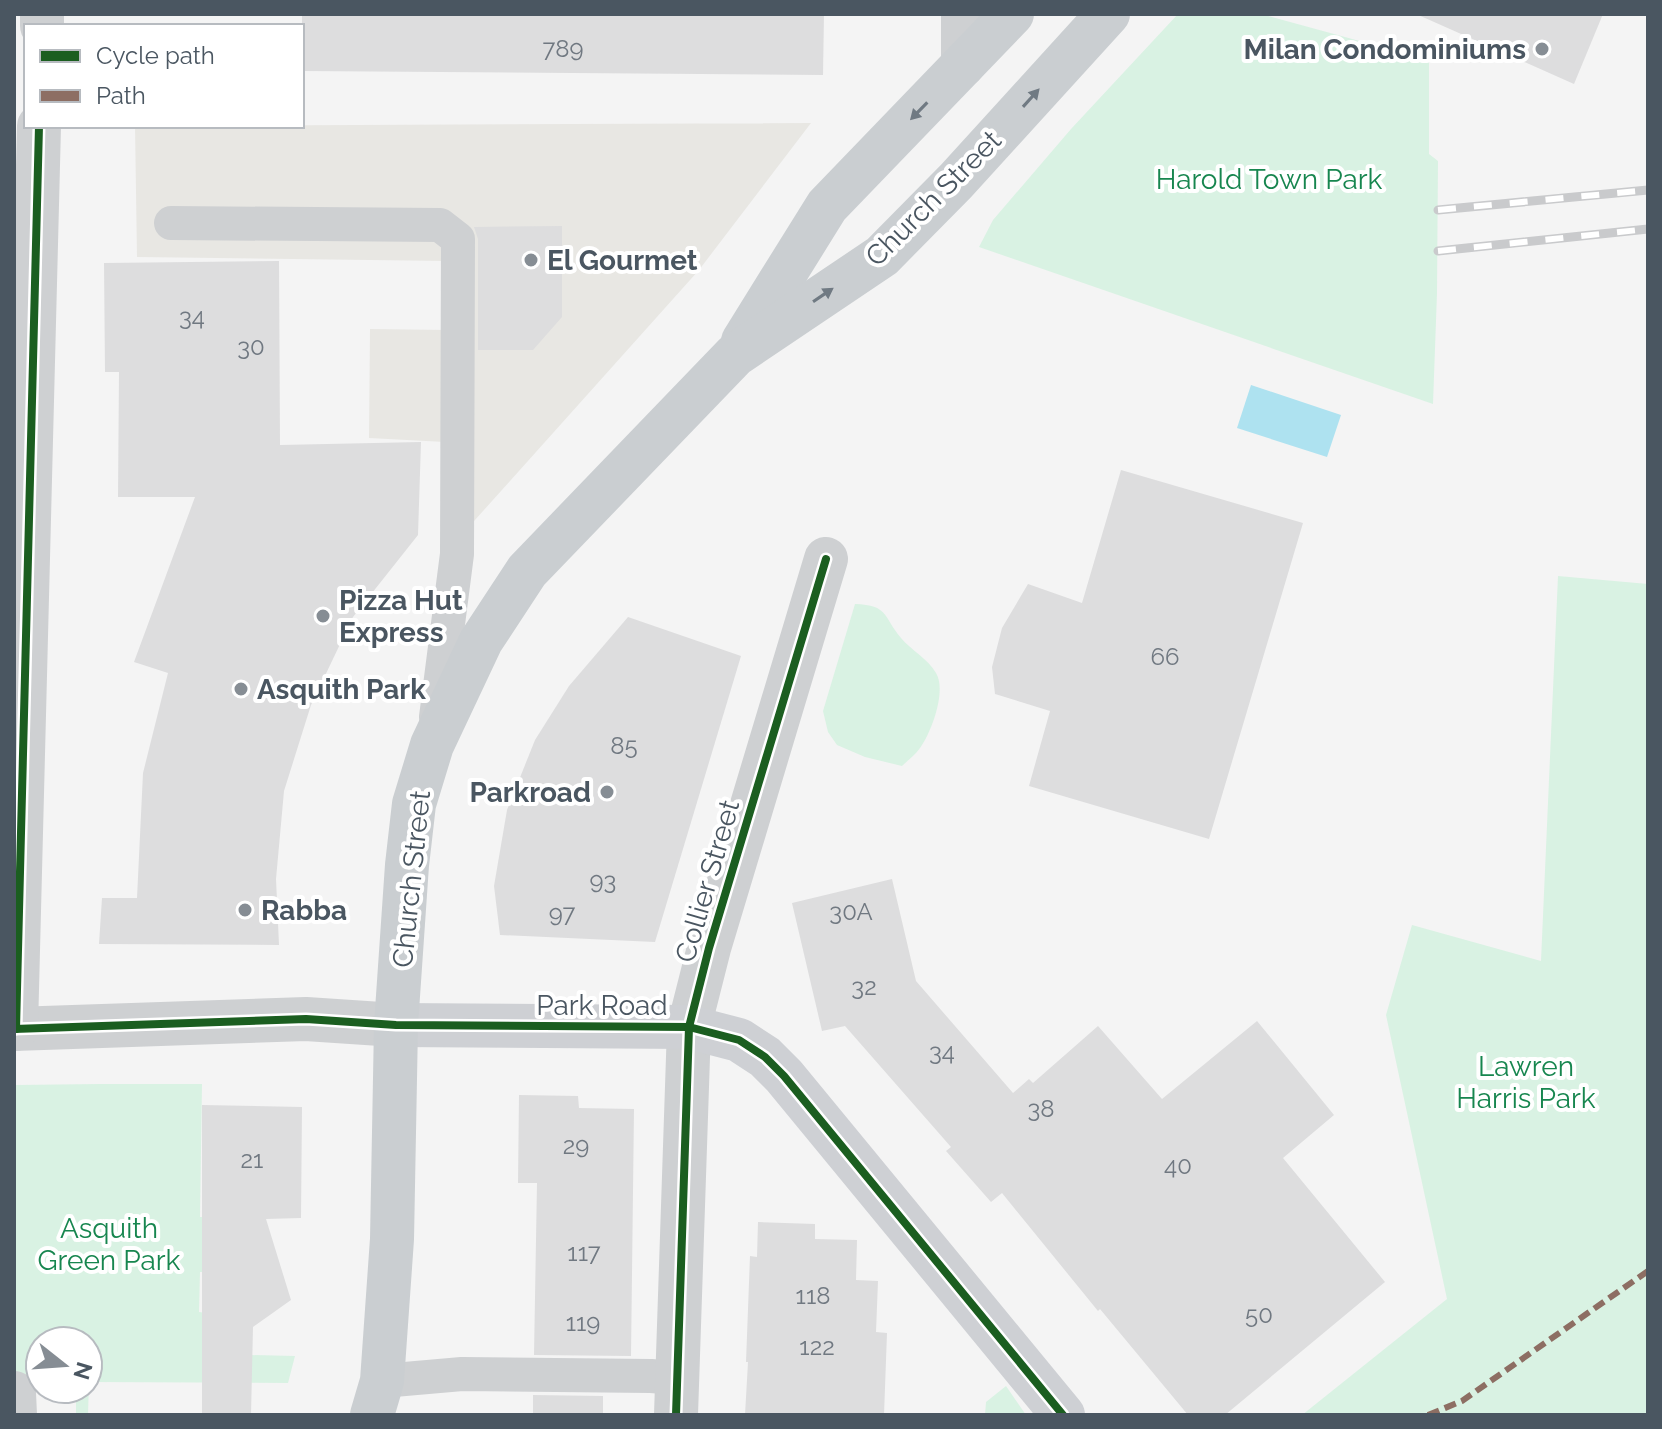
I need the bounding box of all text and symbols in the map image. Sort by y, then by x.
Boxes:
legend [24,24,304,128]
place label: Milan Condominiums [1244,33,1526,66]
house number: 789 [542,34,584,63]
marker: Milan Condominiums [1533,40,1551,58]
text: Cycle path [96,41,215,70]
text: Path [96,81,146,110]
one-way arrow [1022,89,1039,109]
one-way arrow [910,101,929,120]
street label: Church Street [859,123,1008,273]
park label: Harold Town Park [1156,163,1382,196]
place label: El Gourmet [547,244,698,277]
marker: El Gourmet [522,251,540,269]
one-way arrow [812,288,833,303]
house number: 34 [179,302,205,331]
house number: 30 [237,332,265,361]
place label: Pizza Hut Express [339,584,463,649]
marker: Pizza Hut Express [314,607,332,625]
house number: 66 [1151,642,1179,671]
place label: Asquith Park [257,673,426,706]
marker: Asquith Park [232,680,250,698]
house number: 85 [610,731,638,760]
place label: Parkroad [469,776,591,809]
marker: Parkroad [598,783,616,801]
street label: Church Street [386,788,437,969]
street label: Collier Street [669,795,747,966]
house number: 93 [590,866,616,895]
place label: Rabba [261,894,347,927]
house number: 30A [829,897,873,926]
house number: 97 [549,899,576,928]
marker: Rabba [236,901,254,919]
house number: 32 [851,972,877,1001]
street label: Park Road [536,989,668,1022]
house number: 34 [929,1037,955,1066]
park label: Lawren Harris Park [1456,1050,1596,1115]
house number: 38 [1027,1094,1055,1123]
house number: 29 [563,1131,589,1160]
house number: 21 [241,1145,263,1174]
house number: 40 [1164,1151,1192,1180]
park label: Asquith Green Park [38,1212,181,1277]
house number: 117 [567,1238,601,1267]
house number: 118 [796,1281,830,1310]
house number: 50 [1245,1300,1273,1329]
house number: 119 [566,1308,600,1337]
north arrow [24,1325,104,1405]
house number: 122 [799,1332,835,1361]
text: N [68,1359,98,1383]

